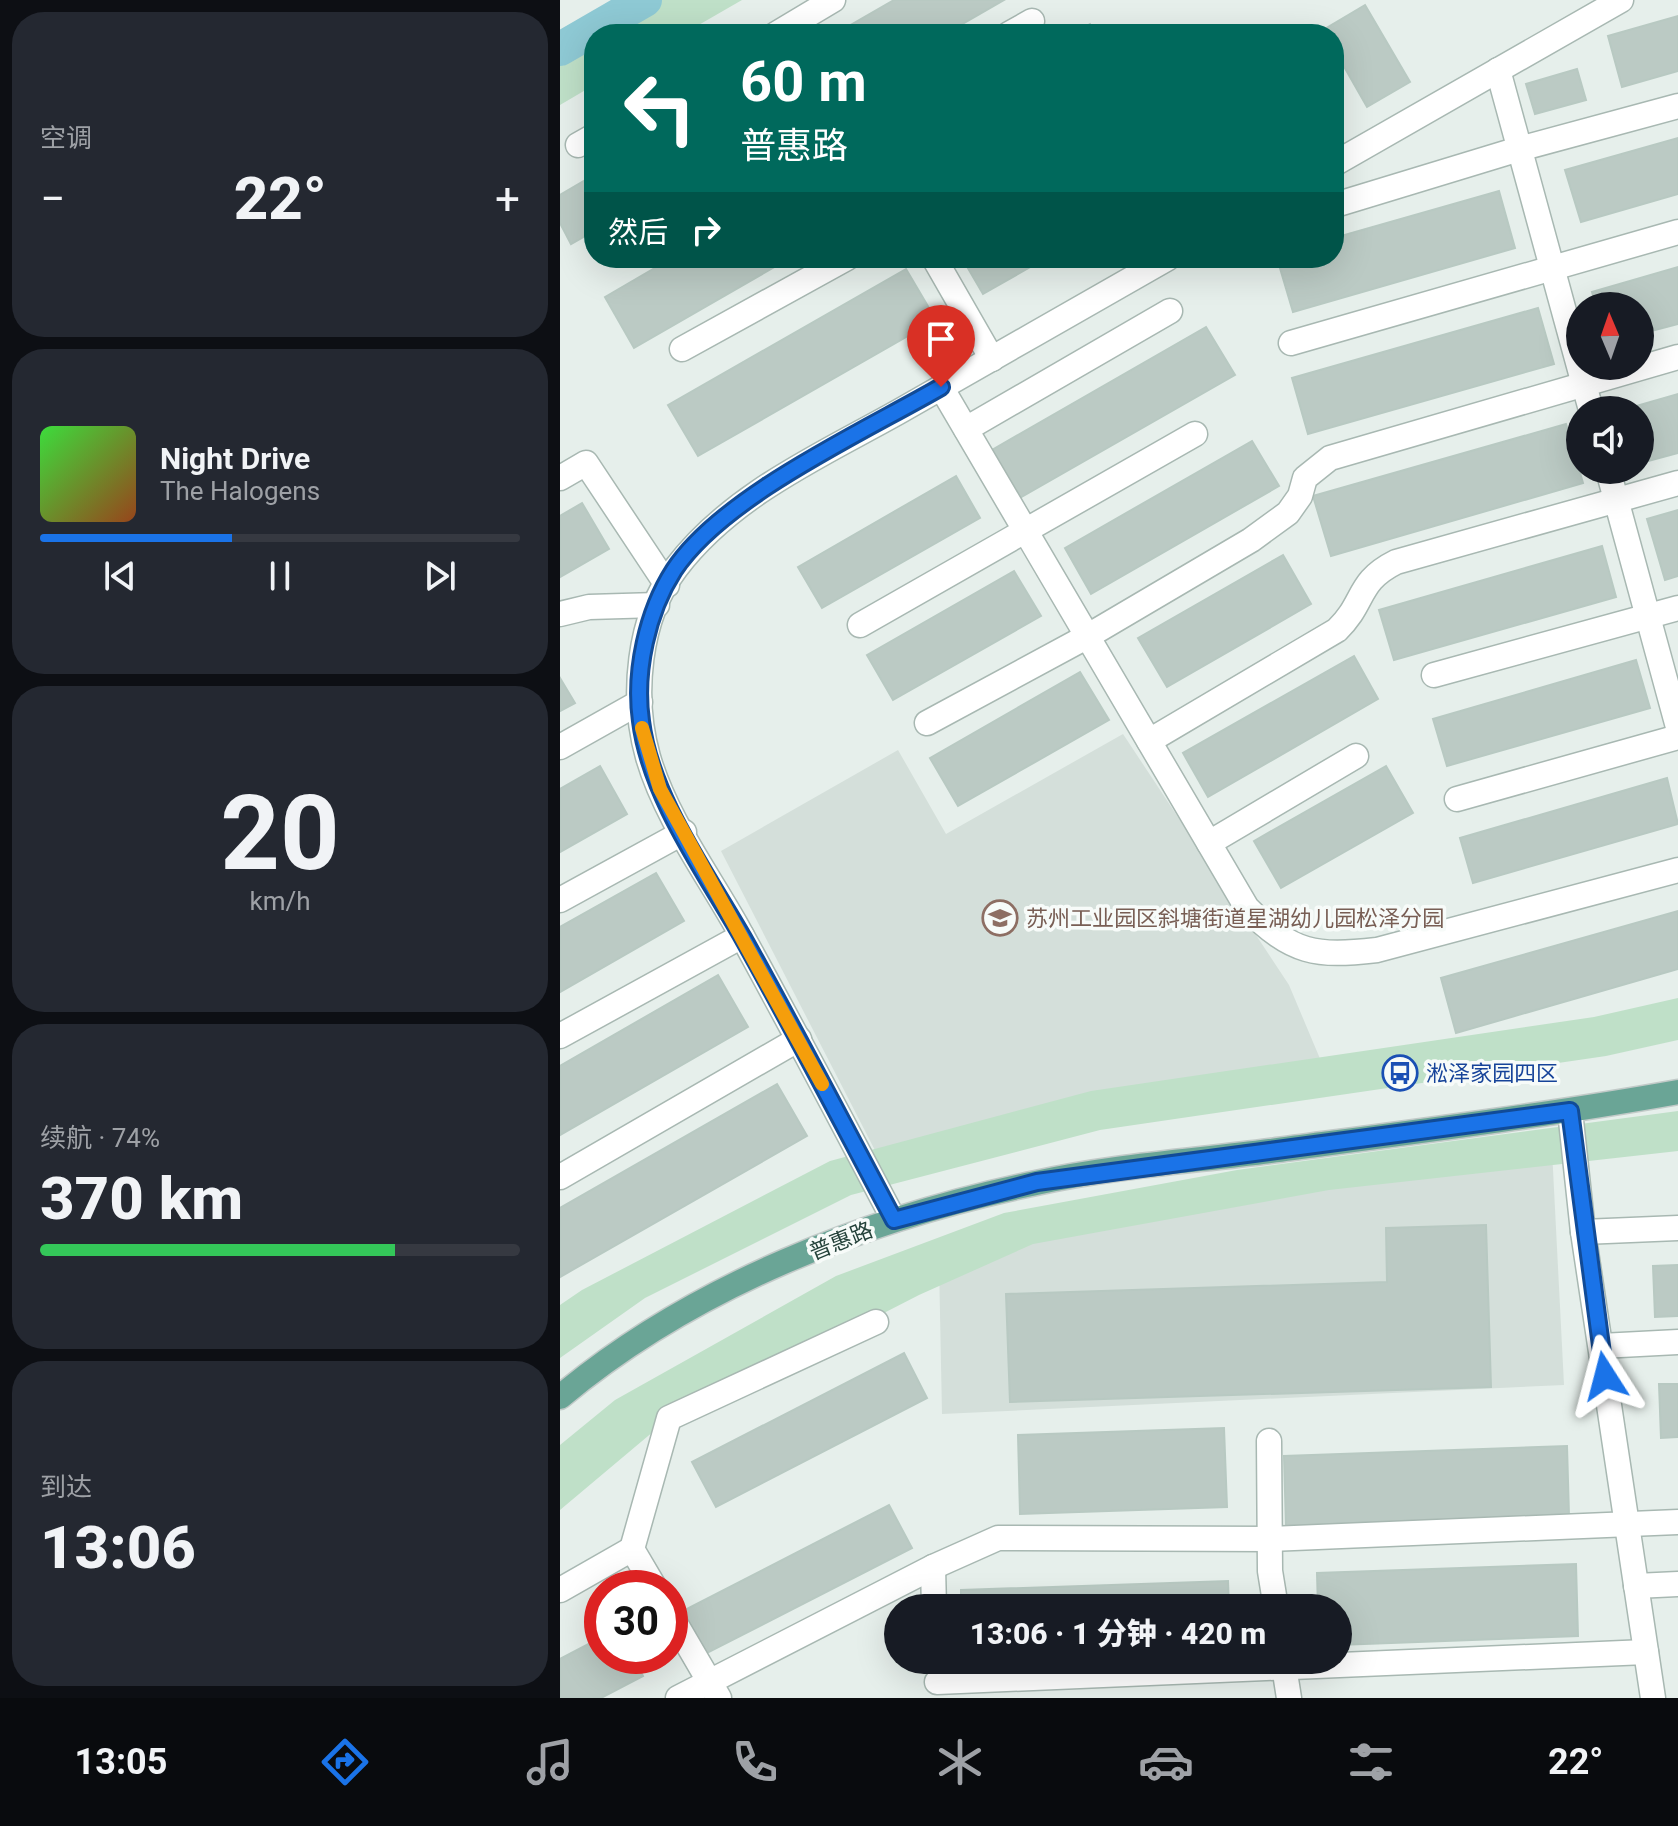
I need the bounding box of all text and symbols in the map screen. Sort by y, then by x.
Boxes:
text: 60 m [740,49,867,115]
icon: left [608,56,712,160]
text: 空调 [40,123,92,153]
text: 普惠路 [740,125,848,167]
text: 22° [234,163,327,234]
text: − [40,173,65,225]
text: + [495,173,520,225]
icon: right [684,208,728,252]
text: 然后 [608,215,668,250]
north arrow [1566,292,1654,380]
map controls [1566,292,1654,484]
pin [907,305,975,387]
icon: arrive [919,317,963,361]
button: sound [1566,396,1654,484]
text: Night Drive [160,441,310,476]
text: The Halogens [160,476,320,506]
icon: previous [98,554,142,598]
icon: pause [258,554,302,598]
icon: next [418,554,462,598]
text: 20 [220,773,340,894]
text: km/h [249,886,311,916]
school or university icon: 苏州工业园区斜塘街道星湖幼儿园松泽分园 [981,899,1019,937]
place label: 苏州工业园区斜塘街道星湖幼儿园松泽分园 [1026,906,1444,931]
bus stop icon: 淞泽家园四区 [1381,1054,1419,1092]
place label: 淞泽家园四区 [1426,1061,1558,1086]
text: 续航 · 74% [40,1123,160,1153]
text: 370 km [40,1163,243,1234]
street label: 普惠路 [806,1217,876,1265]
position arrow [1563,1334,1647,1418]
text: 到达 [40,1472,92,1502]
text: 13:06 [40,1512,196,1583]
speed limit sign: 30 [584,1570,688,1674]
text: 13:06 · 1 分钟 · 420 m [970,1616,1266,1651]
icon: directions [317,1734,373,1790]
icon: music [522,1734,578,1790]
icon: phone [727,1734,783,1790]
icon: climate [932,1734,988,1790]
icon: car [1138,1734,1194,1790]
icon: filters [1343,1734,1399,1790]
text: 13:05 [75,1741,167,1783]
text: 22° [1548,1741,1603,1783]

